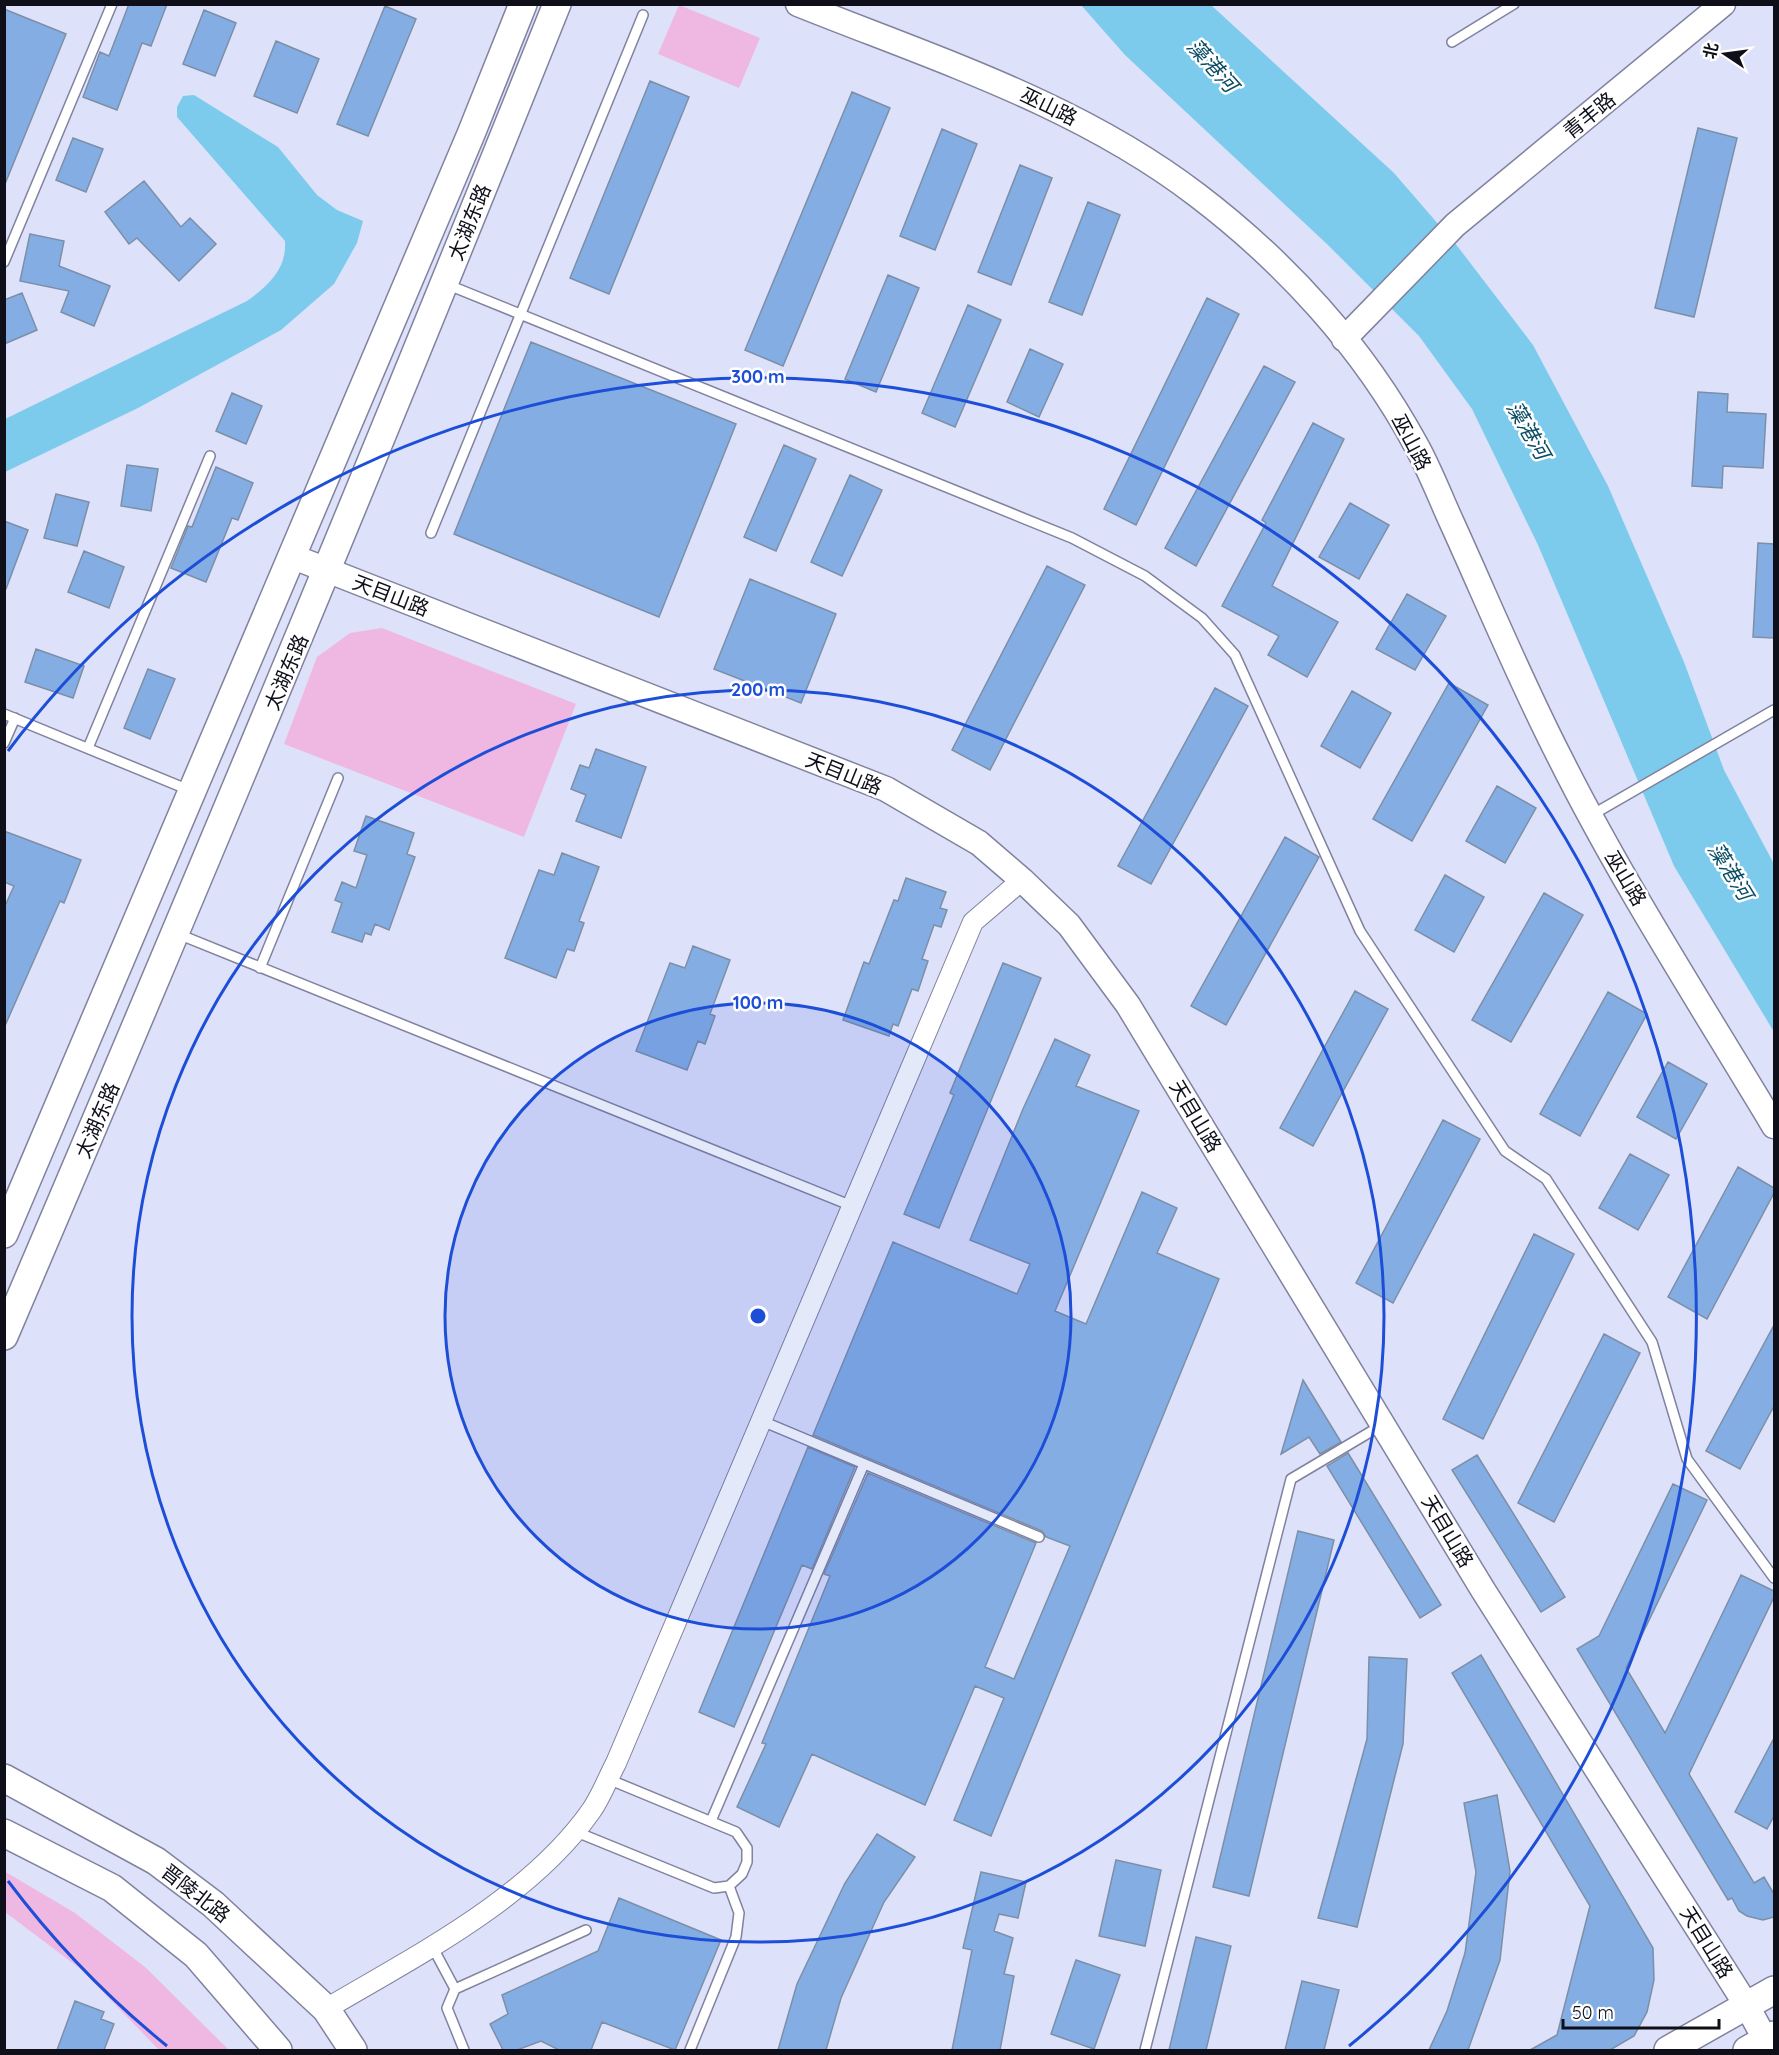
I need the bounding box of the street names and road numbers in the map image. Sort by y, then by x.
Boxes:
street label: 巫山路 [1017,82,1081,130]
street label: 青丰路 [1558,86,1620,144]
street label: 太湖东路 [442,180,496,264]
street label: 巫山路 [1387,410,1437,474]
street label: 天目山路 [349,569,433,621]
street label: 太湖东路 [259,630,313,714]
street label: 天目山路 [802,746,886,800]
street label: 巫山路 [1600,846,1652,910]
street label: 天目山路 [1165,1075,1227,1157]
street label: 太湖东路 [70,1078,124,1162]
street label: 天目山路 [1417,1490,1479,1572]
street label: 晋陵北路 [157,1859,235,1927]
street label: 天目山路 [1675,1901,1739,1983]

